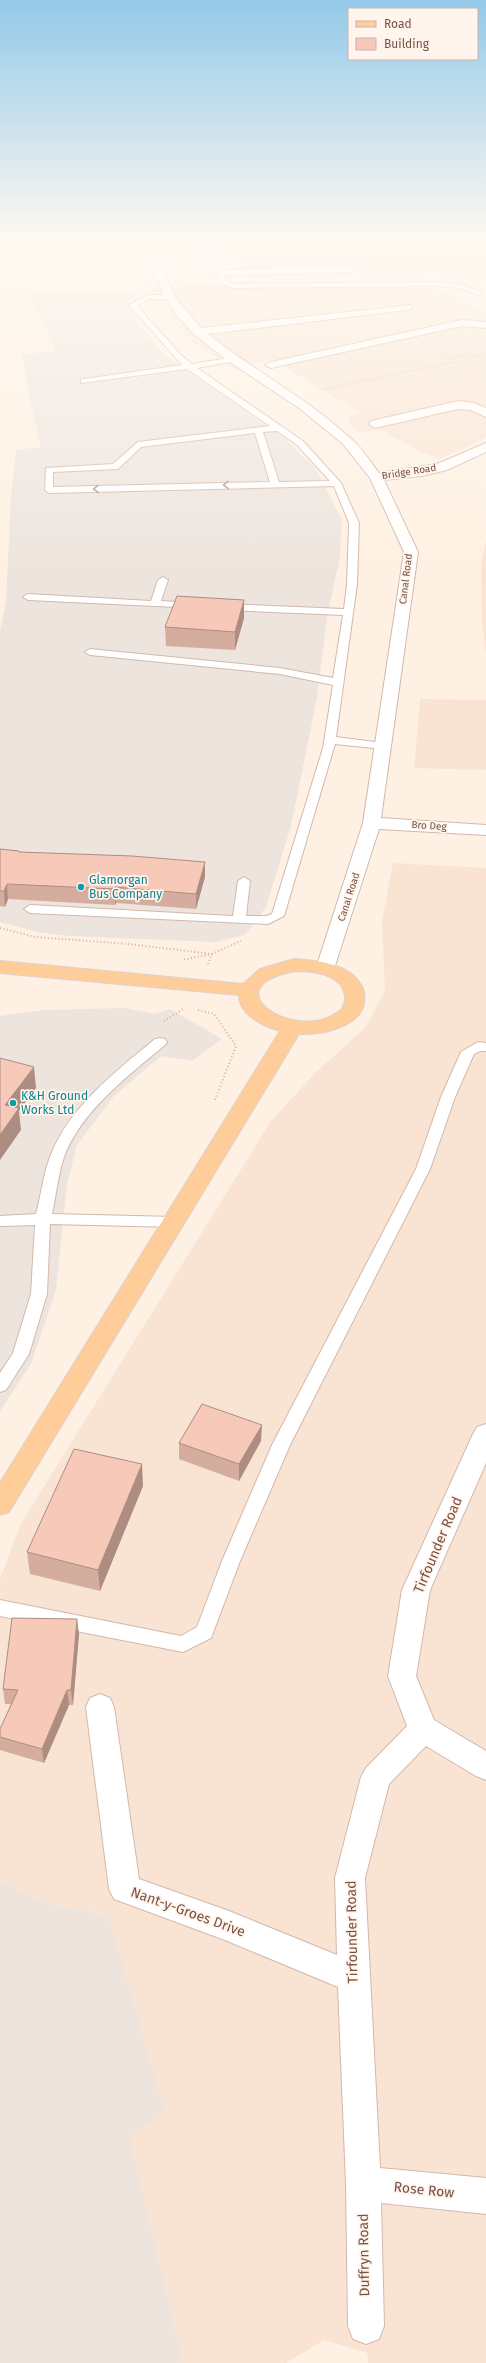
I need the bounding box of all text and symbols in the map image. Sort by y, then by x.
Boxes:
legend [348,8,478,60]
text: Road [384,17,412,31]
text: Building [384,37,430,51]
street label: Bridge Road [381,462,437,482]
one-way arrow [223,480,229,489]
one-way arrow [93,484,99,493]
street label: Canal Road [397,553,415,605]
street label: Bro Deg [411,819,448,833]
street label: Canal Road [335,871,363,923]
place label: Glamorgan Bus Company [89,873,162,901]
marker: Glamorgan Bus Company [76,882,86,892]
place label: K&H Ground Works Ltd [21,1089,88,1117]
marker: K&H Ground Works Ltd [8,1098,18,1108]
street label: Tirfounder Road [410,1494,466,1596]
street label: Tirfounder Road [343,1880,361,1984]
street label: Nant-y-Groes Drive [128,1883,248,1941]
street label: Rose Row [393,2178,455,2202]
street label: Duffryn Road [355,2213,373,2297]

